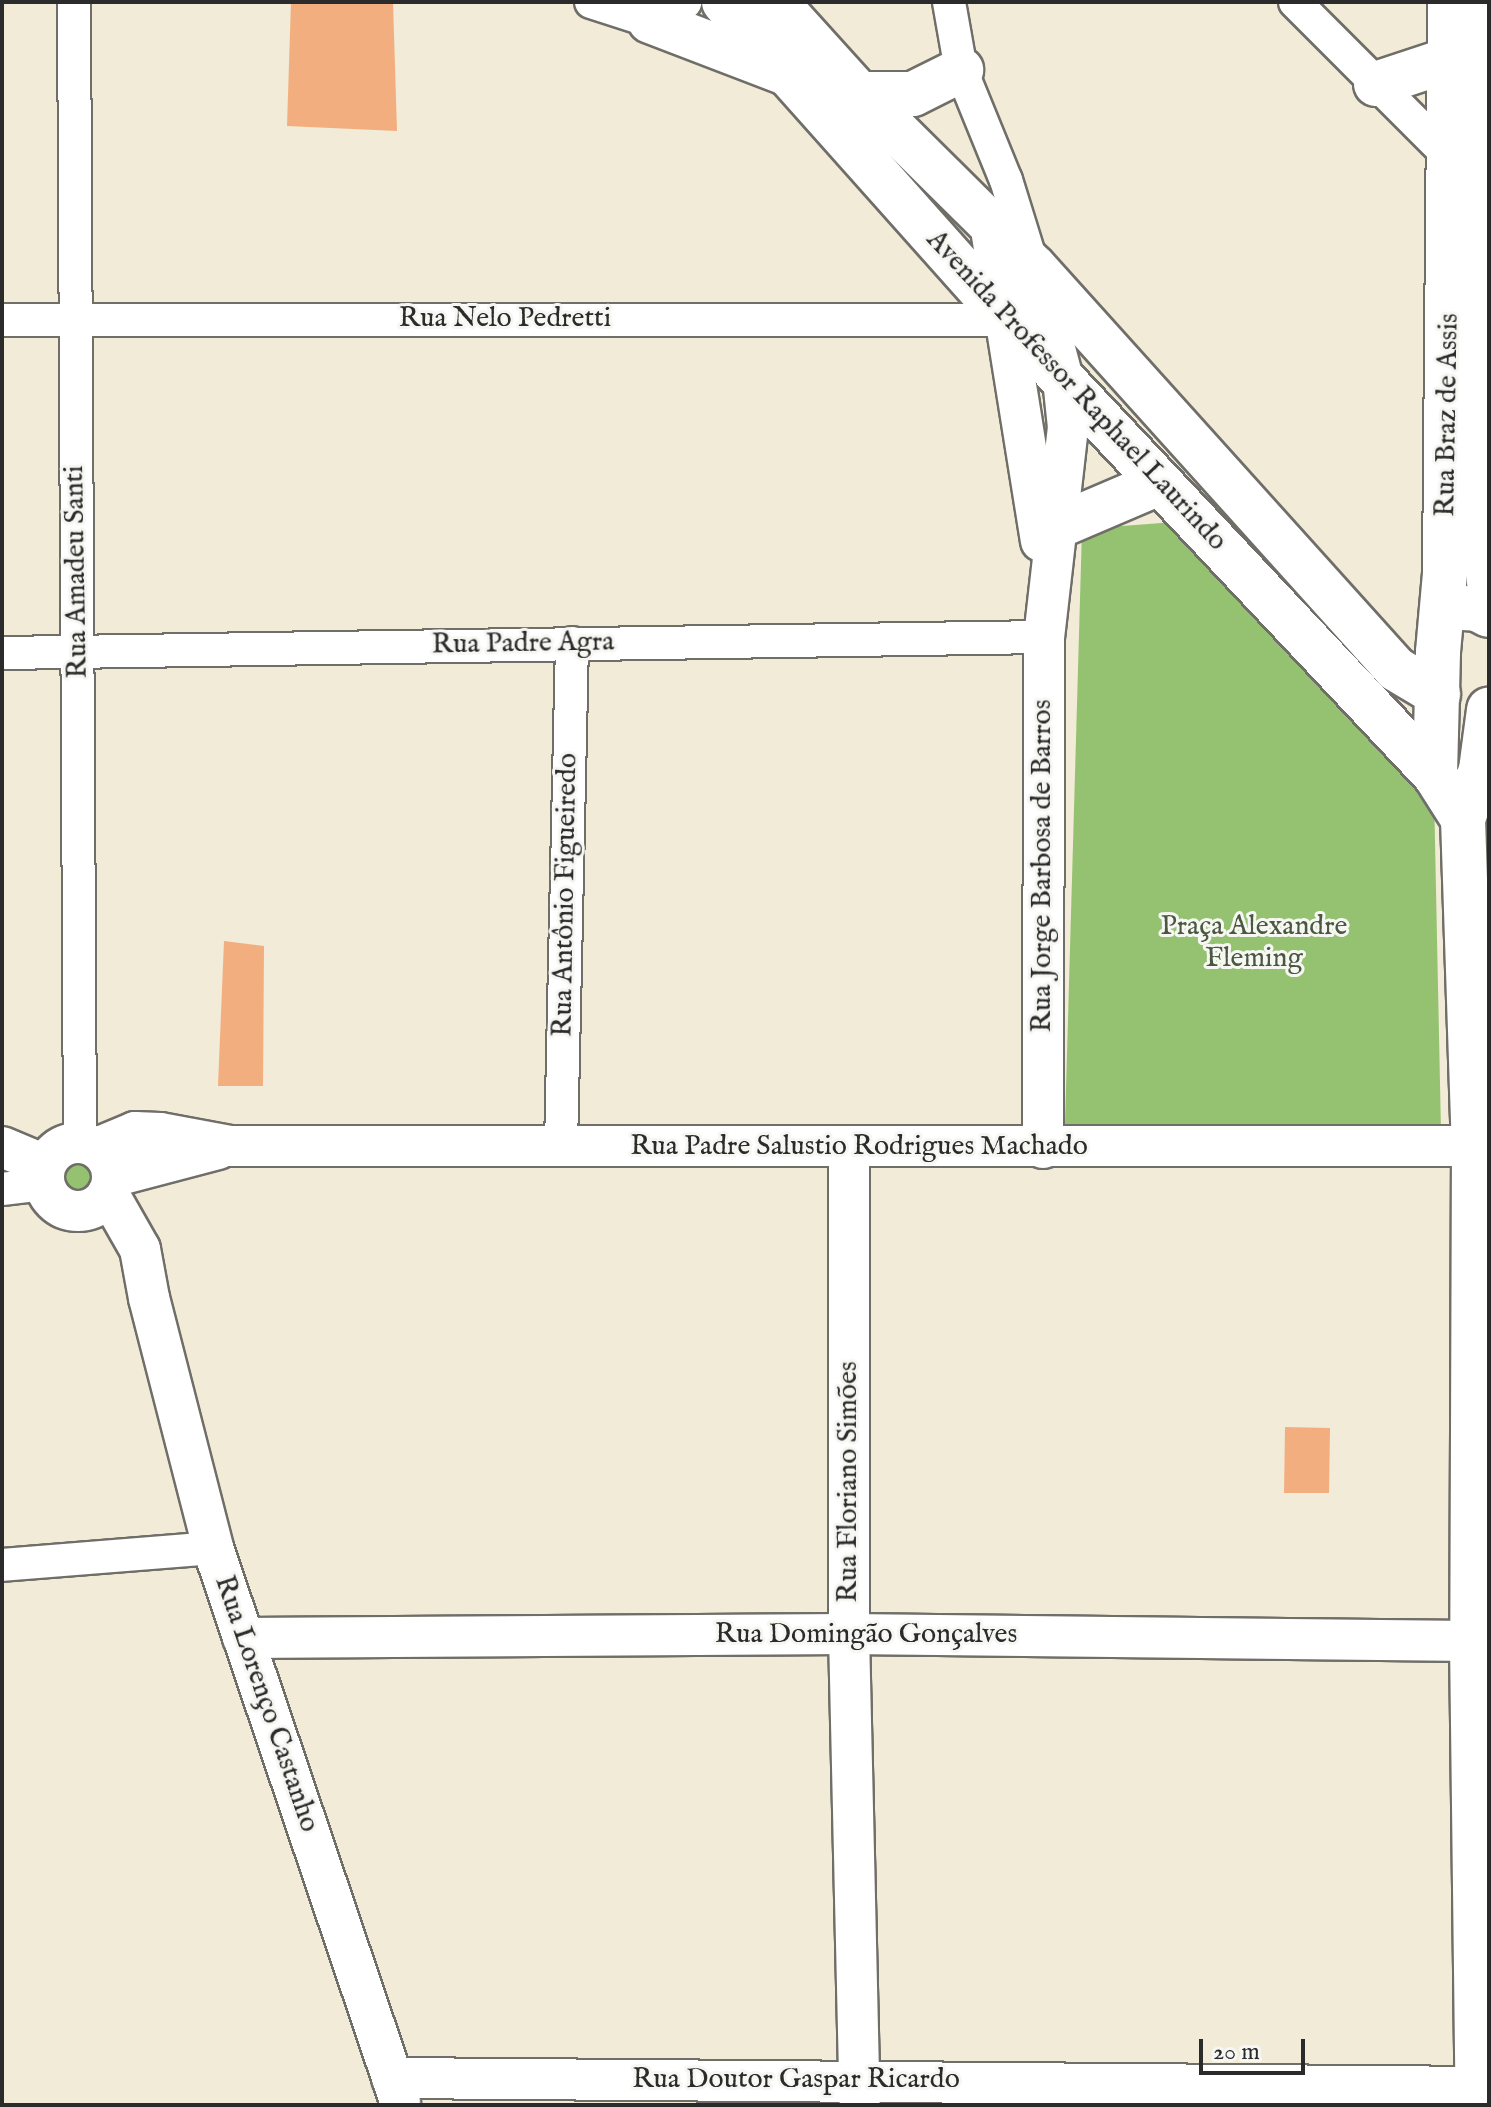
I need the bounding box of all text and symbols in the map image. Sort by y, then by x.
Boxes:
street label: Avenida Professor Raphael Laurindo [919,224,1233,558]
street label: Rua Nelo Pedretti [399,302,611,336]
street label: Rua Braz de Assis [1429,313,1467,517]
street label: Rua Amadeu Santi [58,465,96,679]
street label: Rua Padre Agra [431,626,615,662]
street label: Rua Jorge Barbosa de Barros [1026,699,1060,1033]
street label: Rua Antônio Figueiredo [547,753,585,1037]
park label: Praça Alexandre Fleming [1161,910,1347,976]
street label: Rua Padre Salustio Rodrigues Machado [630,1130,1088,1164]
street label: Rua Floriano Simões [832,1361,866,1603]
street label: Rua Lorenço Castanho [206,1571,326,1837]
street label: Rua Domingão Gonçalves [715,1618,1017,1652]
scale bar [1203,2023,1309,2073]
text: 20 m [1213,2037,1260,2068]
street label: Rua Doutor Gaspar Ricardo [632,2063,960,2097]

